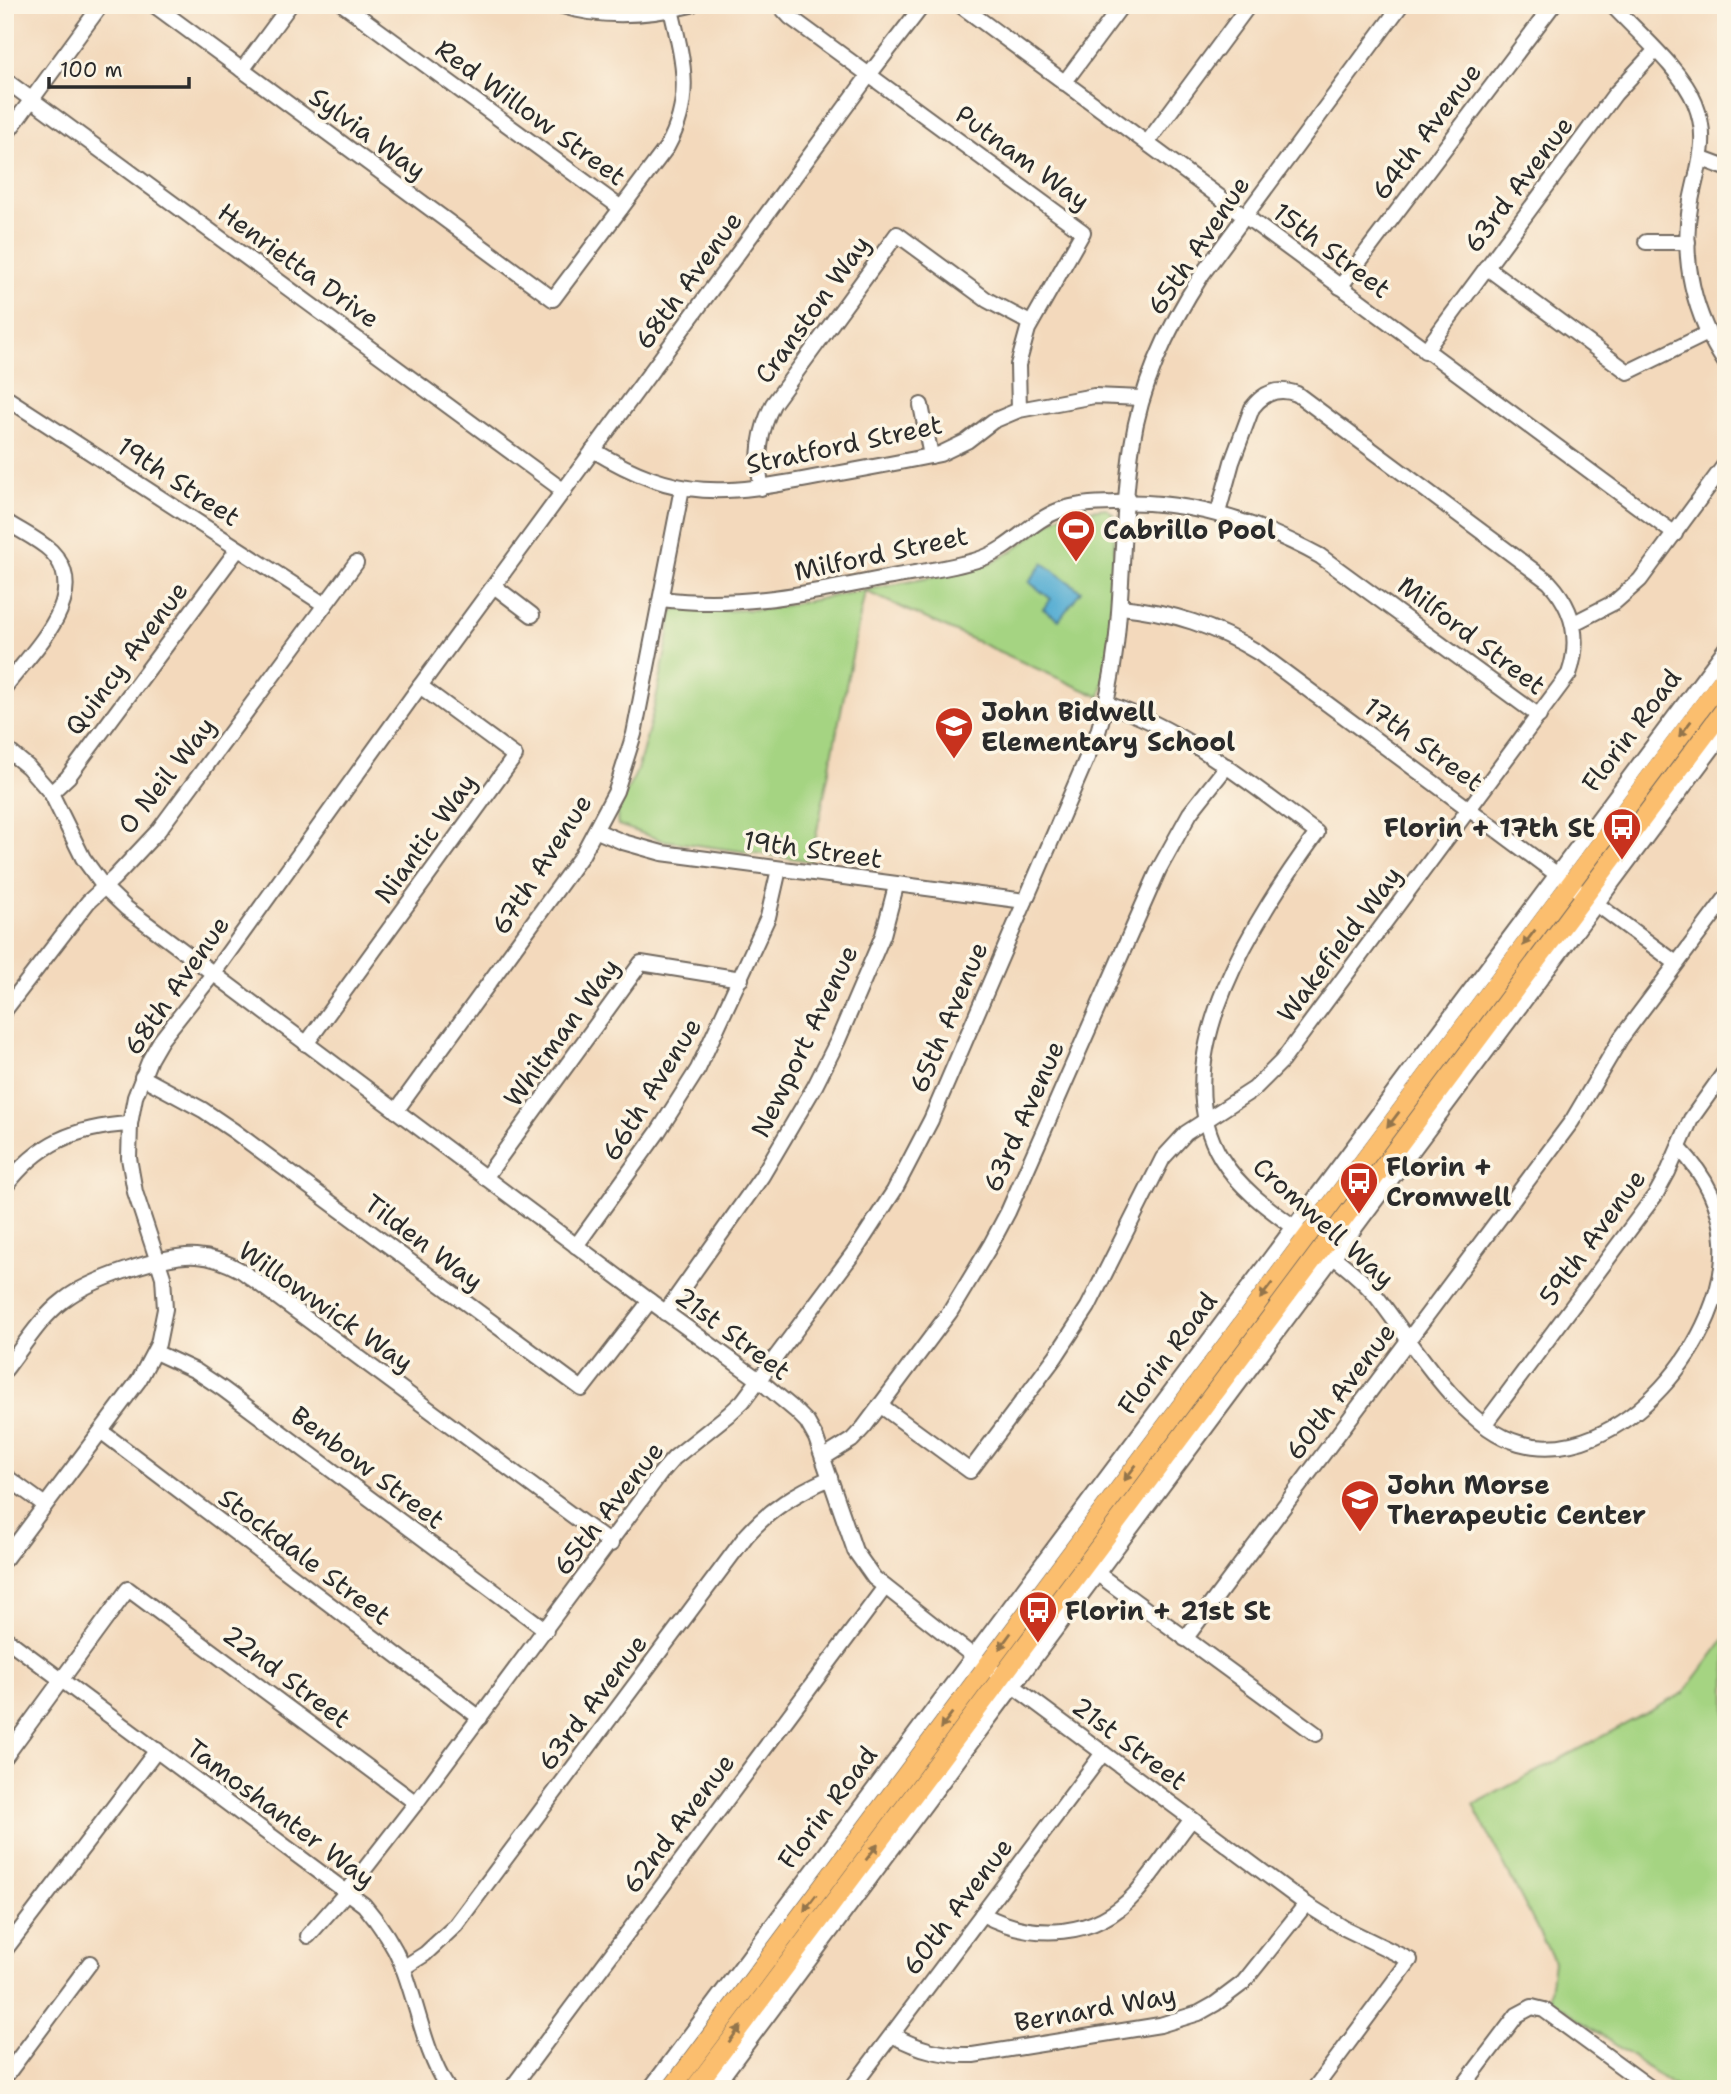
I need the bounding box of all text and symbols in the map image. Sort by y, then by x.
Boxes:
street label: Red Willow Street [429,31,633,193]
scale bar [49,46,189,90]
street label: 64th Avenue [1363,55,1489,207]
text: 100 m [60,56,123,84]
street label: Sylvia Way [303,79,433,187]
street label: Putnam Way [949,96,1097,218]
street label: 63rd Avenue [1455,109,1581,259]
street label: 65th Avenue [1139,169,1257,321]
street label: Henrietta Drive [211,194,387,336]
street label: 15th Street [1266,194,1398,306]
street label: 68th Avenue [626,204,750,356]
street label: Cranston Way [746,228,878,390]
street label: Stratford Street [743,406,945,482]
street label: 19th Street [111,428,247,534]
sports icon: Cabrillo Pool [1055,508,1097,563]
place label: Cabrillo Pool [1103,512,1276,547]
street label: Milford Street [791,517,971,589]
street label: Milford Street [1391,568,1553,702]
street label: Quincy Avenue [57,574,195,742]
street label: Florin Road [1573,661,1689,799]
street label: 17th Street [1357,689,1491,799]
place label: John Bidwell Elementary School [981,694,1235,759]
school or university icon: John Bidwell Elementary School [933,705,975,760]
street label: O Neil Way [109,709,223,841]
one-way arrow [1678,720,1692,738]
street label: Niantic Way [366,766,484,910]
street label: 67th Avenue [483,787,599,941]
bus stop icon: Florin + 17th St [1601,806,1643,861]
place label: Florin + 17th St [1384,810,1595,845]
street label: 19th Street [741,822,885,876]
street label: Wakefield Way [1269,859,1409,1029]
street label: 68th Avenue [115,908,237,1062]
one-way arrow [1522,929,1536,947]
street label: 65th Avenue [900,936,996,1098]
street label: Newport Avenue [742,939,866,1143]
street label: Whitman Way [495,950,627,1114]
street label: 66th Avenue [593,1011,709,1167]
street label: 63rd Avenue [974,1035,1072,1197]
one-way arrow [1386,1111,1400,1130]
street label: Cromwell Way [1246,1149,1402,1295]
place label: Florin + Cromwell [1386,1149,1511,1214]
bus stop icon: Florin + Cromwell [1338,1160,1380,1215]
street label: 59th Avenue [1531,1162,1653,1312]
street label: Tilden Way [357,1186,491,1298]
street label: Willowwick Way [232,1233,420,1379]
street label: 21st Street [668,1278,798,1388]
one-way arrow [1259,1282,1273,1300]
street label: Florin Road [1109,1284,1225,1422]
street label: 60th Avenue [1277,1315,1403,1467]
street label: Benbow Street [284,1398,452,1536]
street label: 65th Avenue [545,1434,671,1582]
one-way arrow [1123,1464,1137,1483]
place label: John Morse Therapeutic Center [1387,1467,1646,1532]
school or university icon: John Morse Therapeutic Center [1339,1478,1381,1533]
street label: Stockdale Street [212,1480,398,1632]
bus stop icon: Florin + 21st St [1017,1589,1059,1644]
place label: Florin + 21st St [1065,1593,1271,1628]
street label: 22nd Street [216,1616,358,1736]
street label: 63rd Avenue [529,1627,655,1777]
one-way arrow [999,1632,1013,1650]
street label: 21st Street [1065,1688,1195,1798]
one-way arrow [939,1711,954,1729]
street label: Tamoshanter Way [180,1731,382,1895]
street label: Florin Road [769,1738,885,1876]
street label: 62nd Avenue [614,1746,742,1900]
street label: 60th Avenue [894,1830,1020,1982]
one-way arrow [864,1843,878,1861]
one-way arrow [804,1894,818,1912]
street label: Bernard Way [1011,1977,1179,2039]
one-way arrow [728,2025,742,2043]

